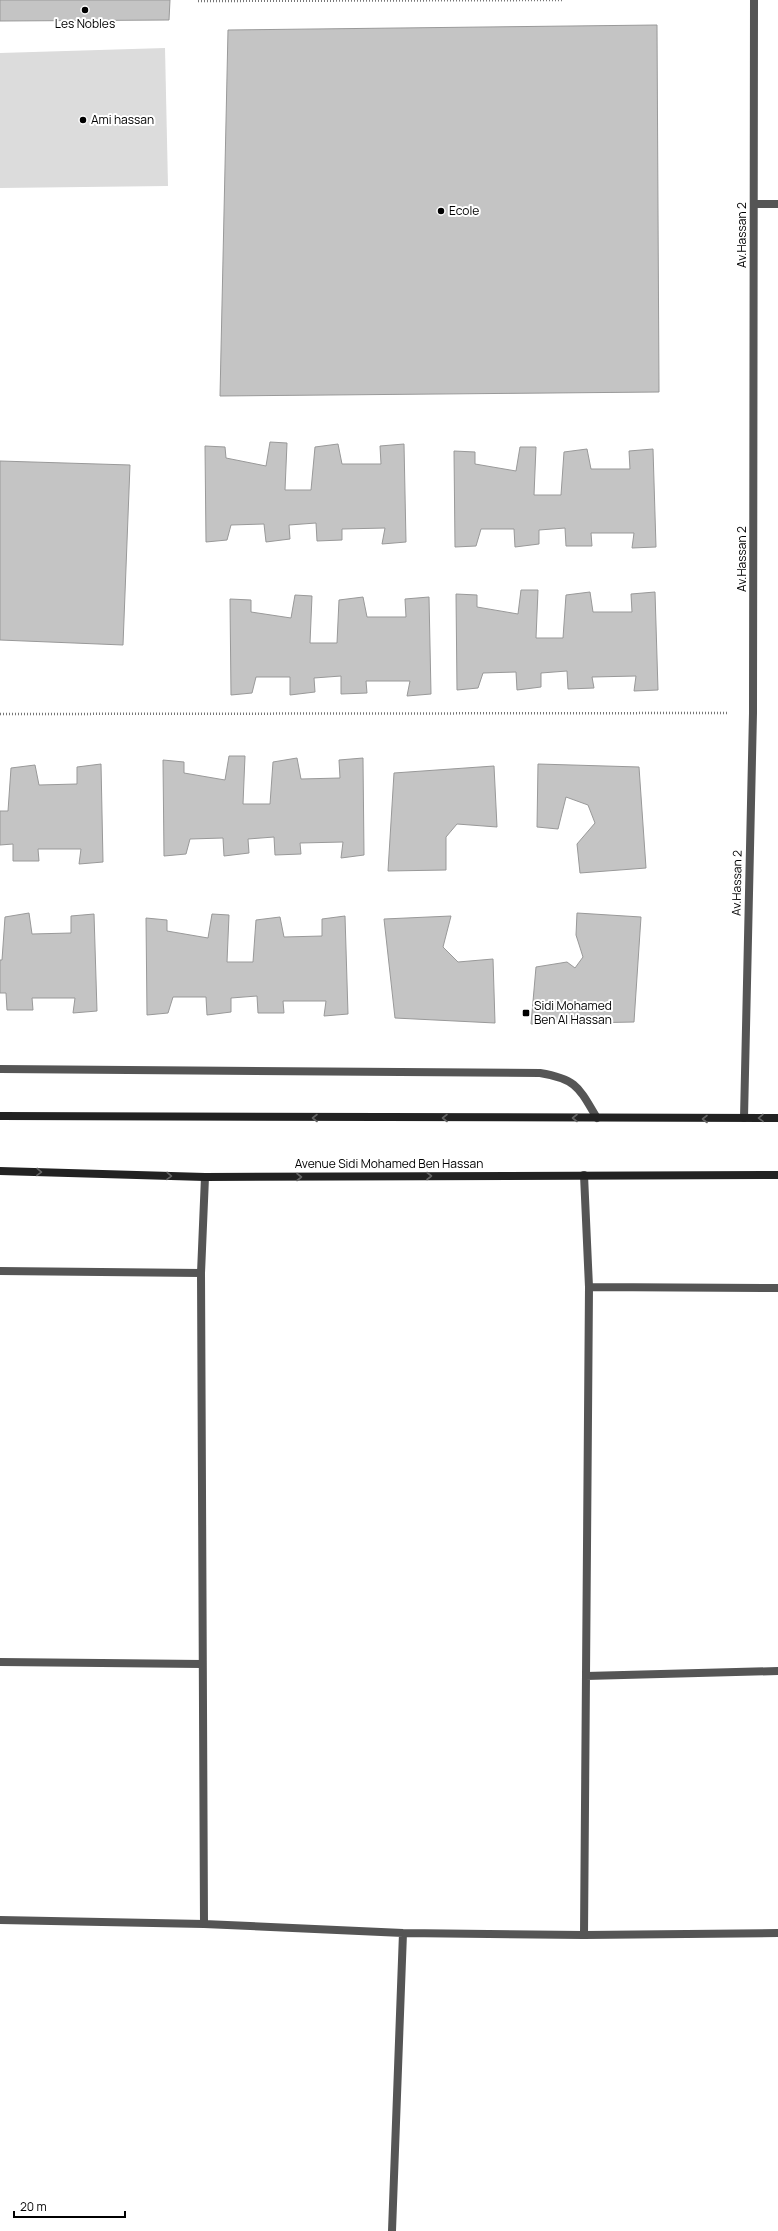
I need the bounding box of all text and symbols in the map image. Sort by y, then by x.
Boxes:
marker: Les Nobles [80,5,90,15]
place label: Les Nobles [55,15,115,32]
place label: Ami hassan [91,111,154,128]
marker: Ami hassan [78,115,88,125]
place label: Ecole [449,202,479,219]
street label: Av.Hassan 2 [733,202,750,268]
marker: Ecole [436,206,446,216]
street label: Av.Hassan 2 [733,526,750,592]
street label: Av.Hassan 2 [727,850,746,916]
place label: Sidi Mohamed Ben Al Hassan [534,997,612,1028]
marker: Sidi Mohamed Ben Al Hassan [521,1008,531,1018]
one-way arrow [312,1114,318,1122]
one-way arrow [442,1114,448,1122]
one-way arrow [572,1114,578,1122]
one-way arrow [702,1114,708,1123]
one-way arrow [758,1114,764,1122]
street label: Avenue Sidi Mohamed Ben Hassan [295,1155,483,1172]
one-way arrow [36,1168,42,1176]
one-way arrow [166,1172,172,1181]
one-way arrow [426,1172,432,1180]
one-way arrow [296,1173,302,1181]
scale bar [14,2193,125,2219]
text: 20 m [20,2198,47,2215]

